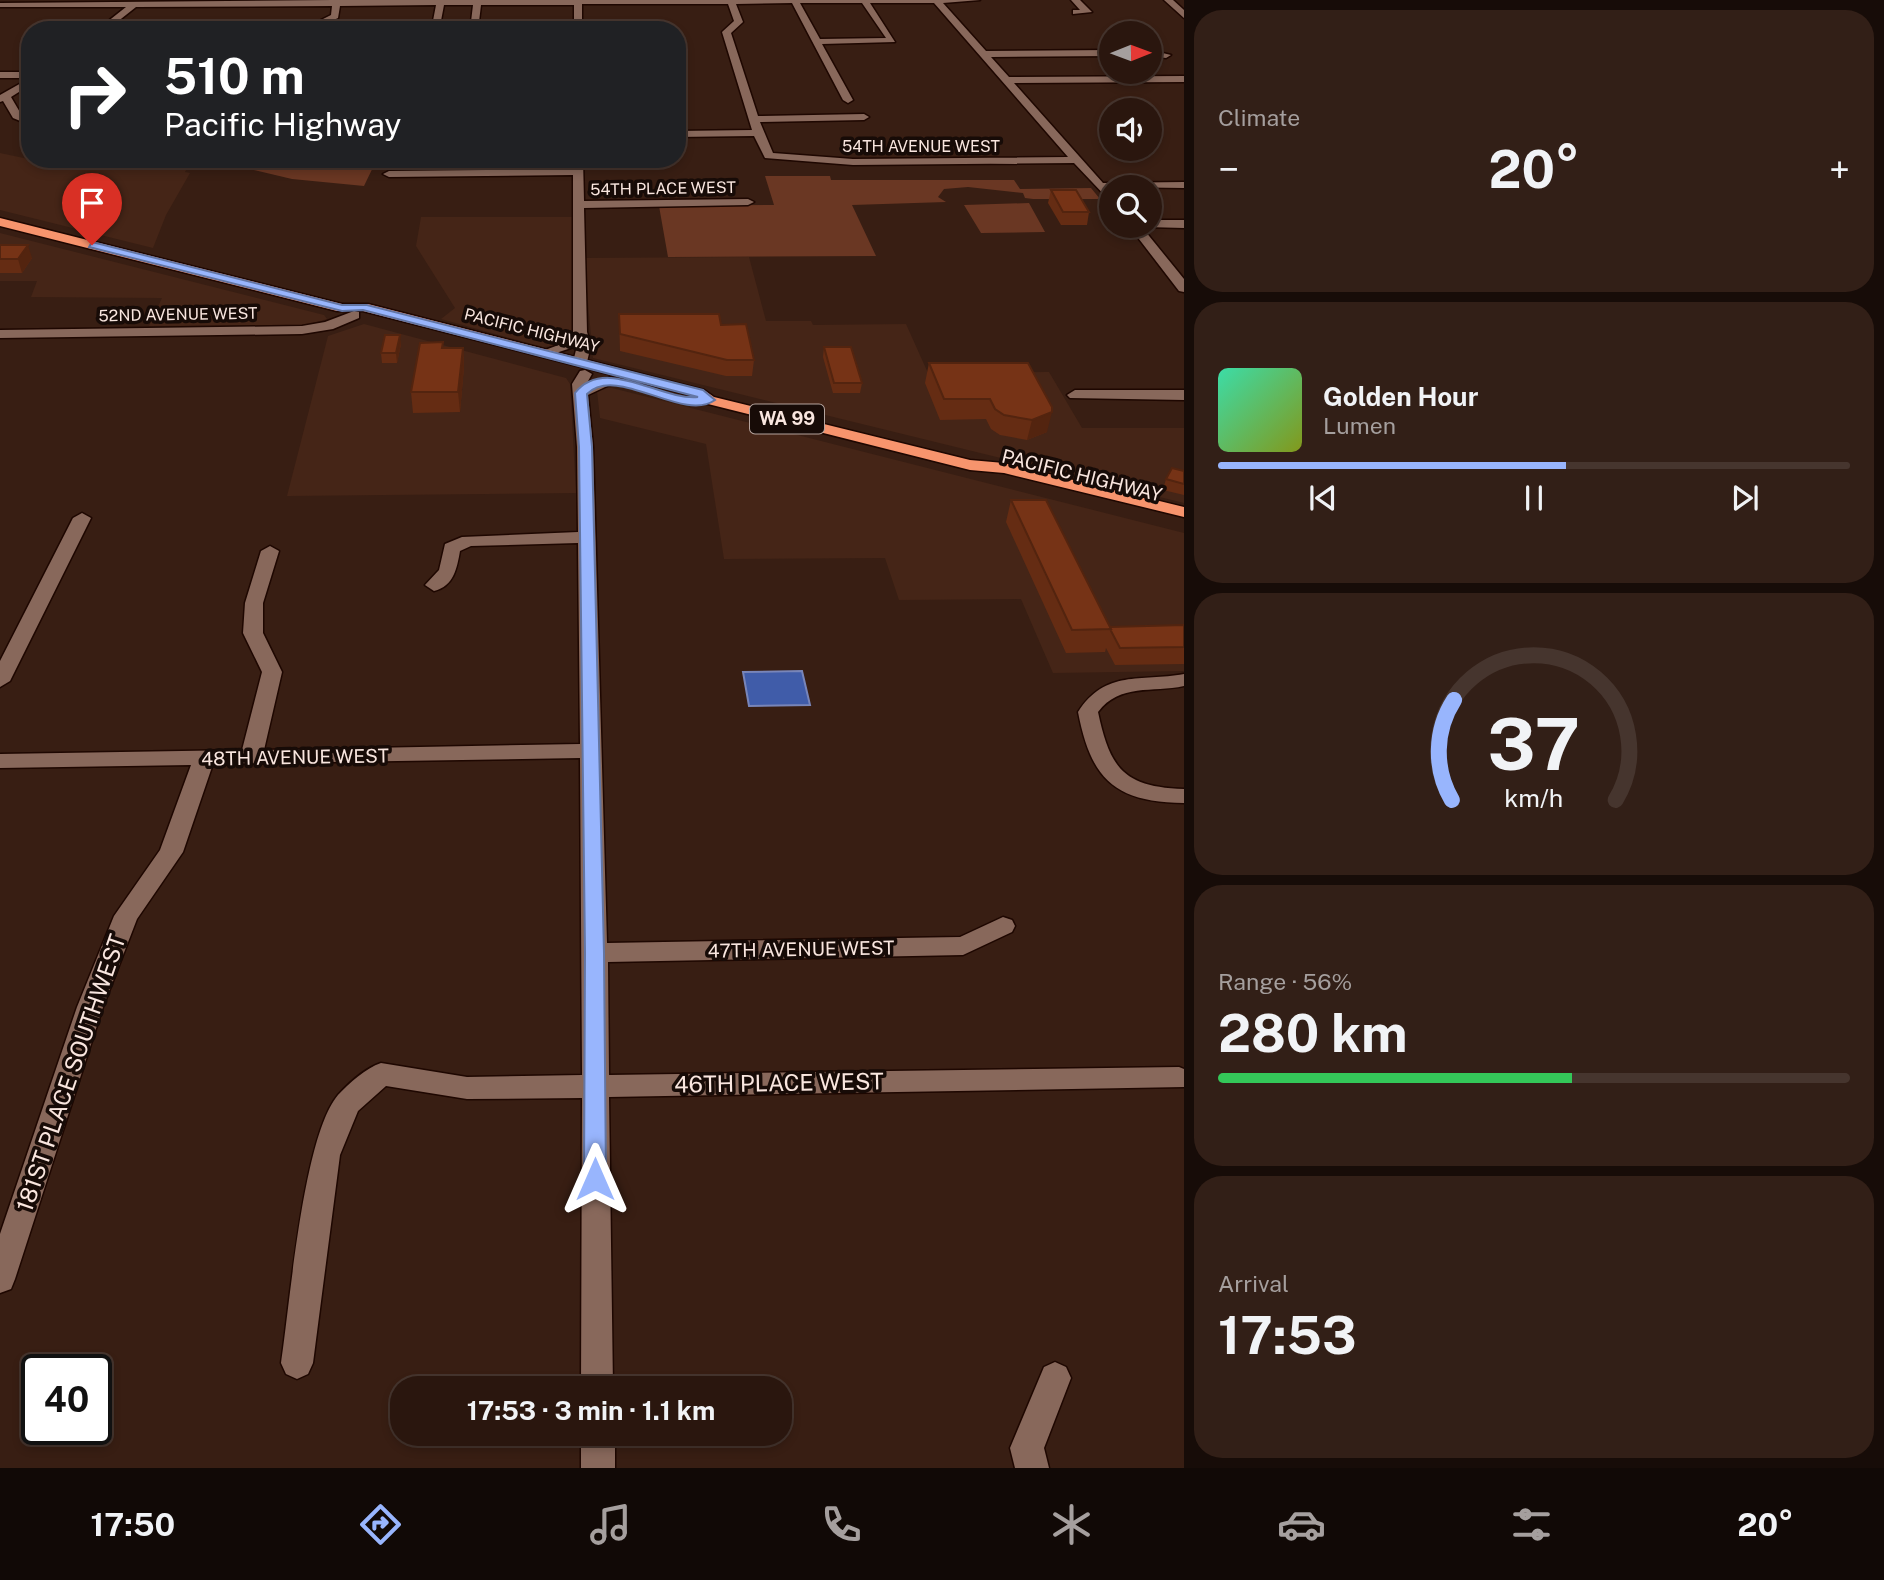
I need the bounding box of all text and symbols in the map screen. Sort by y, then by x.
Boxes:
north arrow [1099,21,1162,84]
map controls [1099,21,1162,238]
text: 510 m [164,47,305,105]
icon: right [49,49,140,140]
button: sound [1099,98,1162,161]
text: Climate [1218,104,1300,131]
text: Pacific Highway [164,106,402,143]
street label: 54TH AVENUE WEST [842,137,1000,156]
text: 20° [1488,139,1580,200]
text: − [1218,147,1239,192]
text: + [1829,147,1850,192]
pin [62,173,122,245]
button: search [1099,175,1162,238]
street label: 54TH PLACE WEST [590,178,737,199]
icon: arrive [73,184,111,222]
street label: 52ND AVENUE WEST [98,304,258,325]
street label: PACIFIC HIGHWAY [462,305,602,357]
text: Golden Hour [1323,381,1478,412]
road number: WA 99 [750,404,824,433]
text: Lumen [1323,412,1396,439]
street label: PACIFIC HIGHWAY [999,444,1165,506]
icon: previous [1304,479,1342,517]
icon: pause [1515,479,1553,517]
icon: next [1726,479,1764,517]
text: 37 [1488,701,1580,786]
street label: 48TH AVENUE WEST [201,744,389,770]
text: km/h [1505,783,1563,813]
street label: 181ST PLACE SOUTHWEST [10,930,131,1215]
street label: 47TH AVENUE WEST [707,936,895,962]
text: Range · 56% [1218,968,1352,995]
text: 280 km [1218,1003,1408,1064]
street label: 46TH PLACE WEST [674,1067,884,1098]
position arrow [558,1142,632,1216]
text: Arrival [1218,1270,1289,1297]
text: 17:53 [1218,1305,1357,1366]
speed limit sign: 40 [21,1354,112,1445]
text: 17:53 · 3 min · 1.1 km [467,1395,715,1426]
icon: directions [356,1500,405,1549]
icon: music [586,1500,635,1549]
icon: phone [817,1500,866,1549]
icon: climate [1047,1500,1096,1549]
icon: car [1277,1500,1326,1549]
icon: filters [1507,1500,1556,1549]
text: 17:50 [91,1506,175,1543]
text: 20° [1737,1506,1793,1543]

